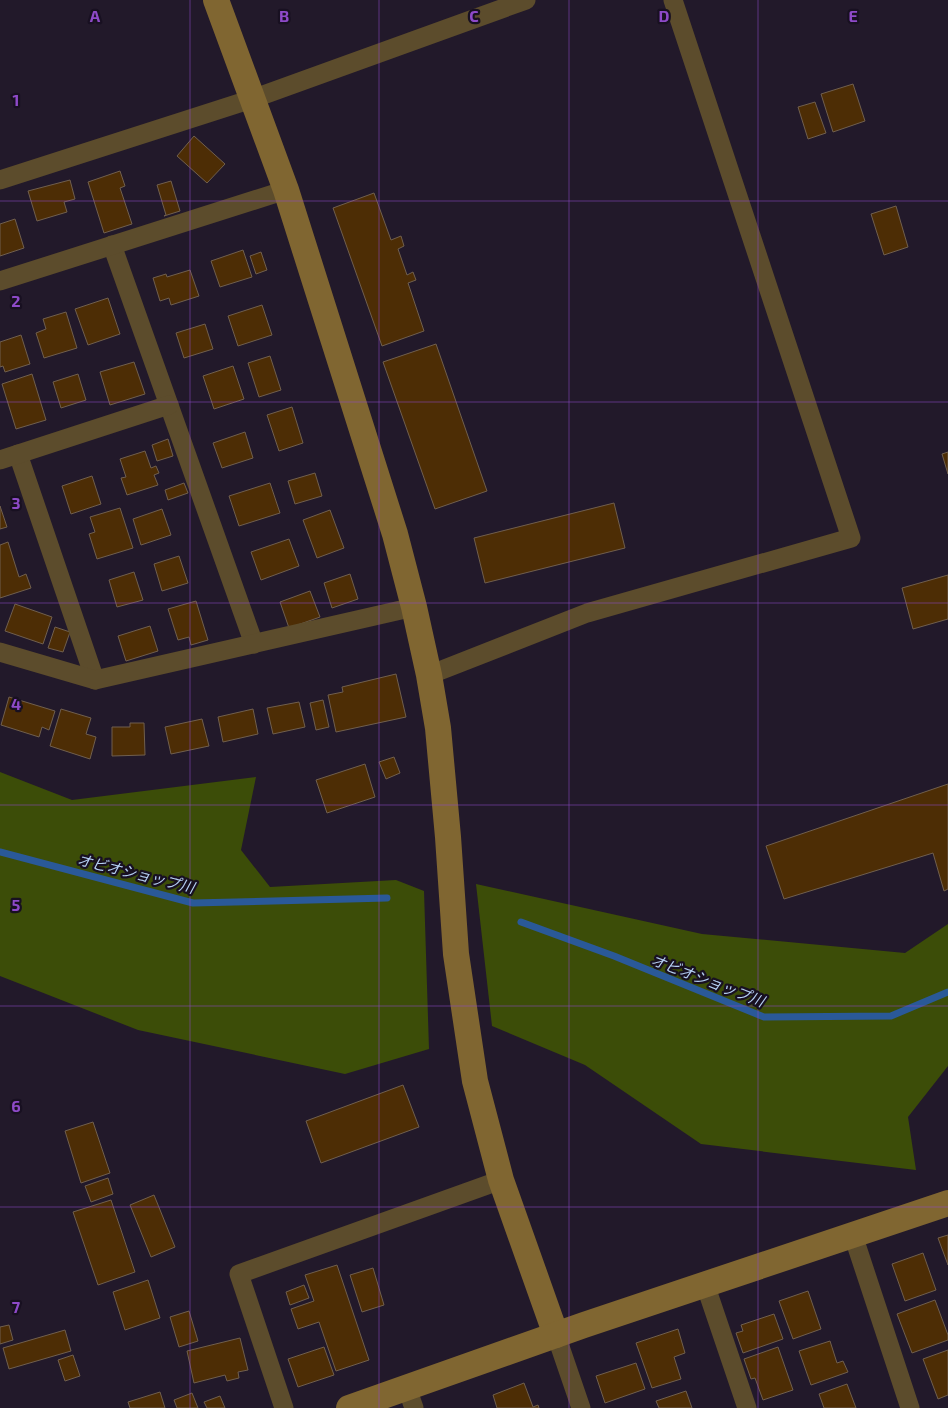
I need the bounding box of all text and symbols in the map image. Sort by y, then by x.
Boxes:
text: A [90,6,101,25]
text: B [279,6,289,25]
text: C [469,6,479,25]
text: D [659,6,670,25]
text: E [848,6,858,25]
text: 1 [13,90,19,109]
text: 2 [11,291,21,310]
text: 3 [11,493,21,512]
text: 4 [11,694,21,713]
water label: オビオショップ川 [76,850,198,897]
text: 5 [12,895,21,914]
water label: オビオショップ川 [649,950,769,1011]
text: 6 [11,1096,21,1115]
text: 7 [12,1297,21,1316]

